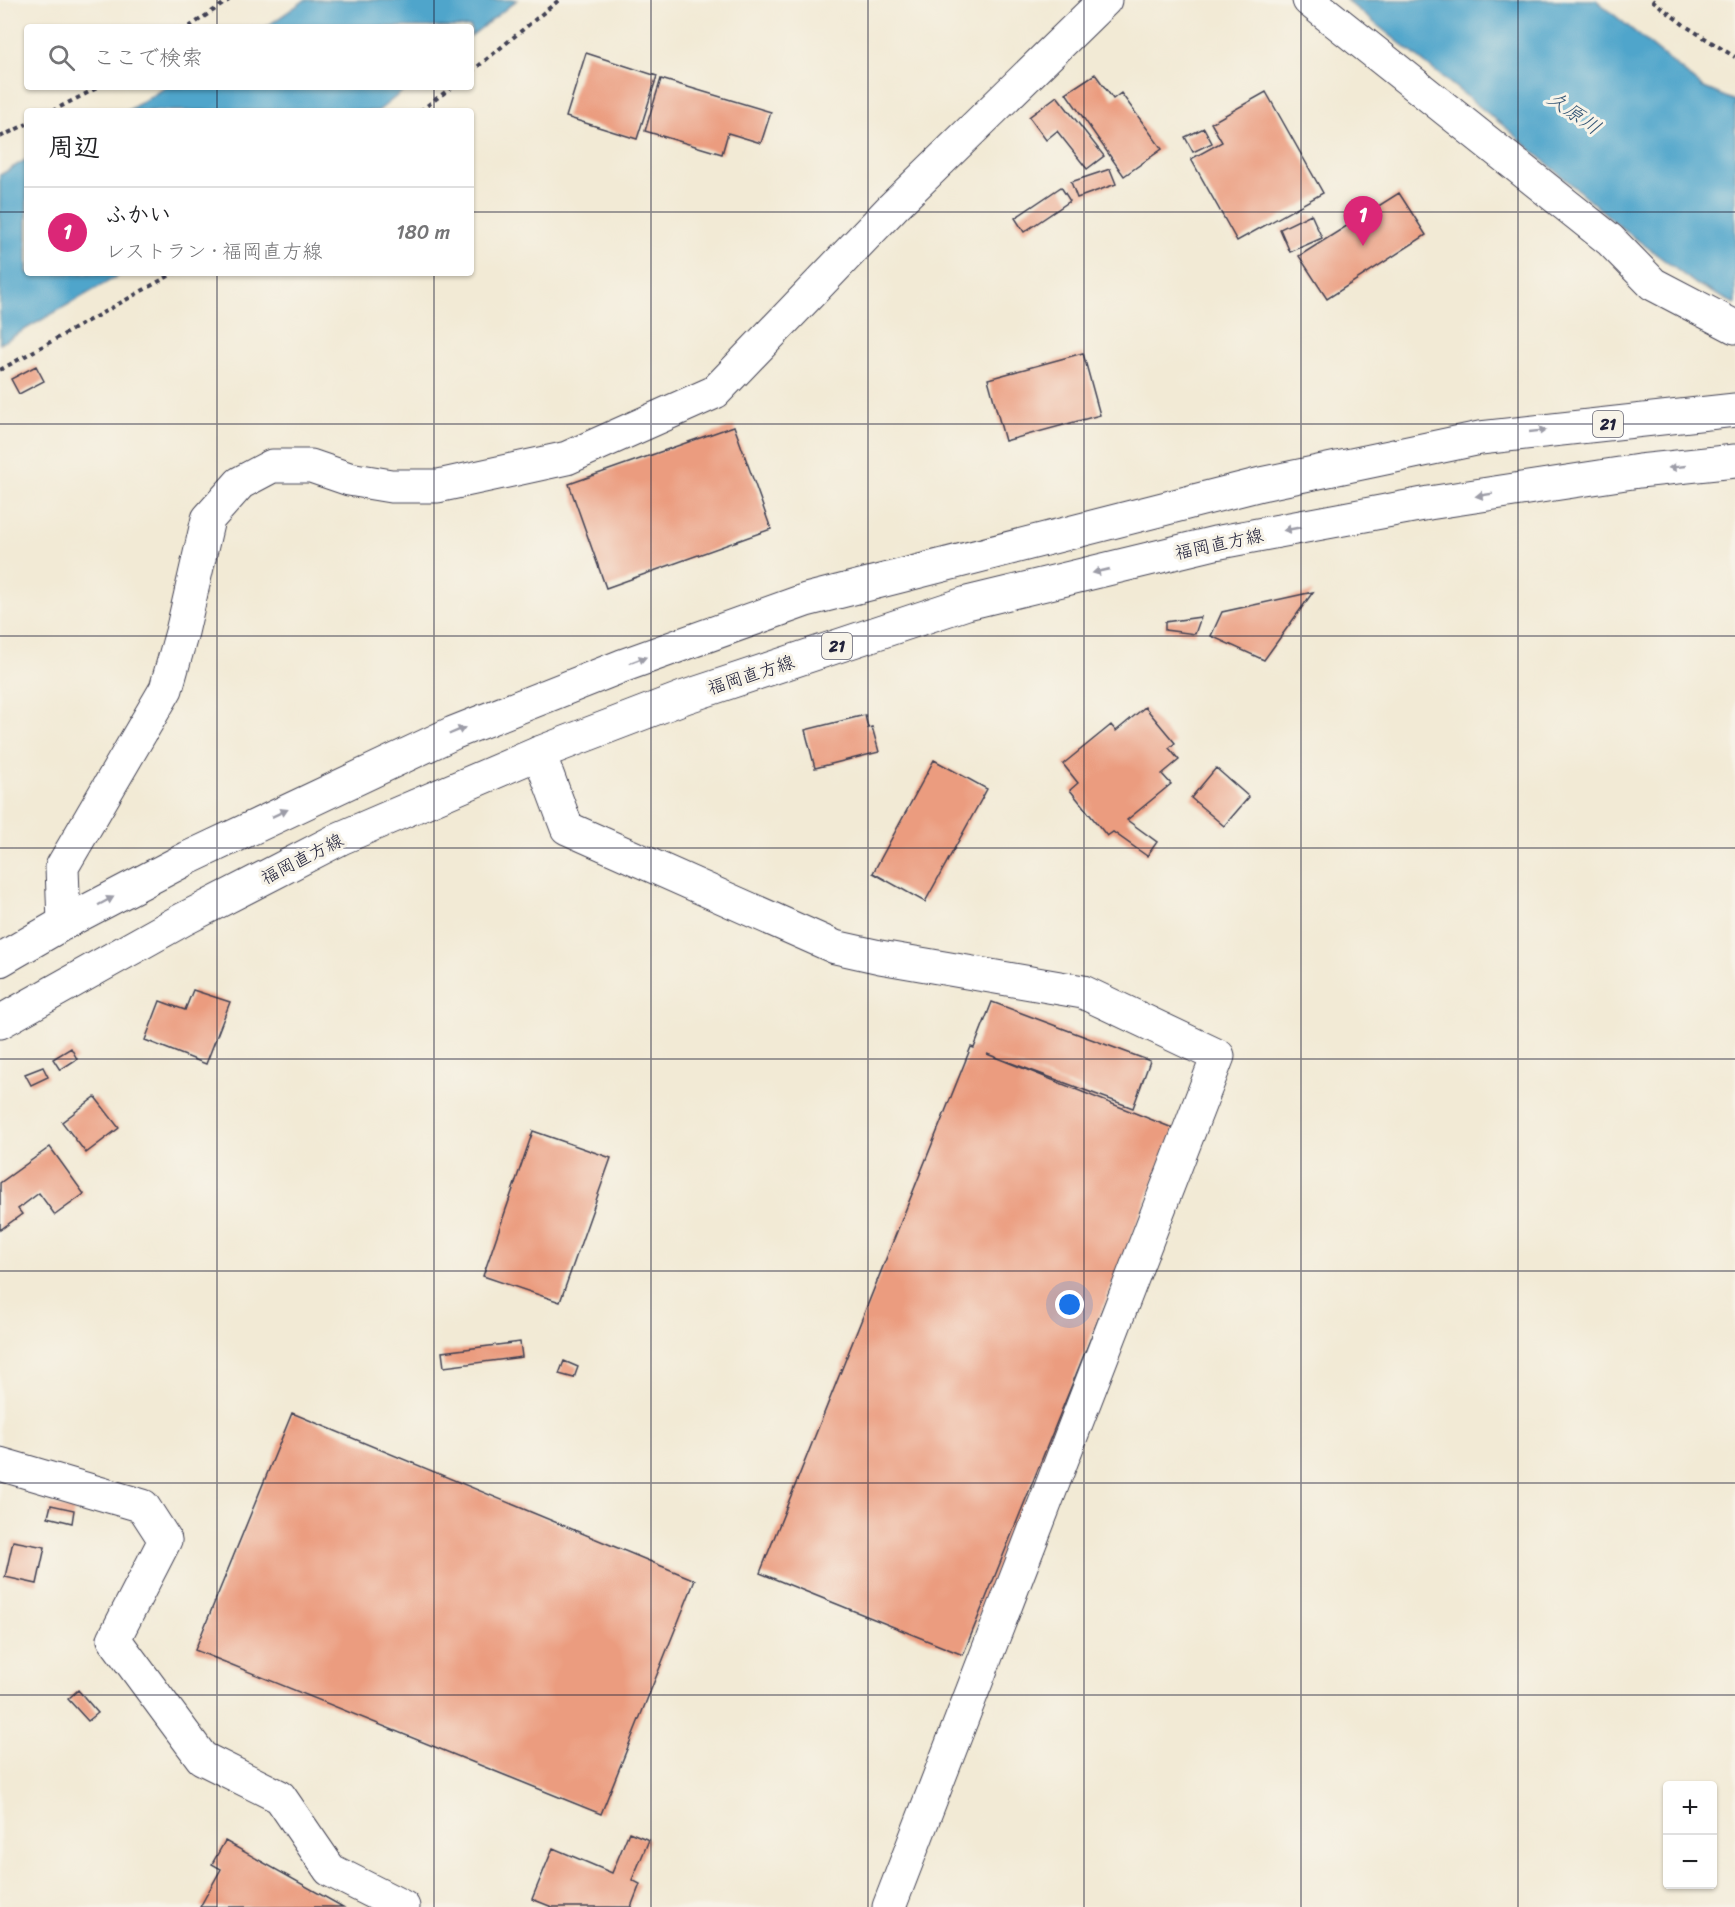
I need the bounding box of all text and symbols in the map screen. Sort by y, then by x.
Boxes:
search box [24,24,474,90]
text: ここで検索 [93,38,203,77]
icon: search [45,41,78,74]
water label: 久原川 [1539,81,1609,145]
text: 周辺 [48,124,100,170]
text: ふかい [105,195,171,234]
pin: 1 [1344,196,1382,246]
text: 1 [63,215,72,250]
text: 180 m [396,215,450,250]
text: レストラン · 福岡直方線 [105,234,322,269]
road number: 21 [1593,411,1623,437]
one-way arrow [1529,427,1548,436]
one-way arrow [1667,462,1686,472]
one-way arrow [1474,490,1493,499]
street label: 福岡直方線 [1172,519,1266,569]
one-way arrow [1282,525,1301,534]
one-way arrow [1092,566,1111,576]
road number: 21 [822,633,852,659]
street label: 福岡直方線 [703,646,799,704]
one-way arrow [630,654,648,664]
one-way arrow [448,726,466,735]
one-way arrow [272,809,289,818]
street label: 福岡直方線 [255,824,349,894]
one-way arrow [98,896,115,906]
your location [1055,1290,1084,1319]
map controls [1663,1781,1717,1889]
button: + [1663,1781,1717,1835]
button: − [1663,1835,1717,1889]

